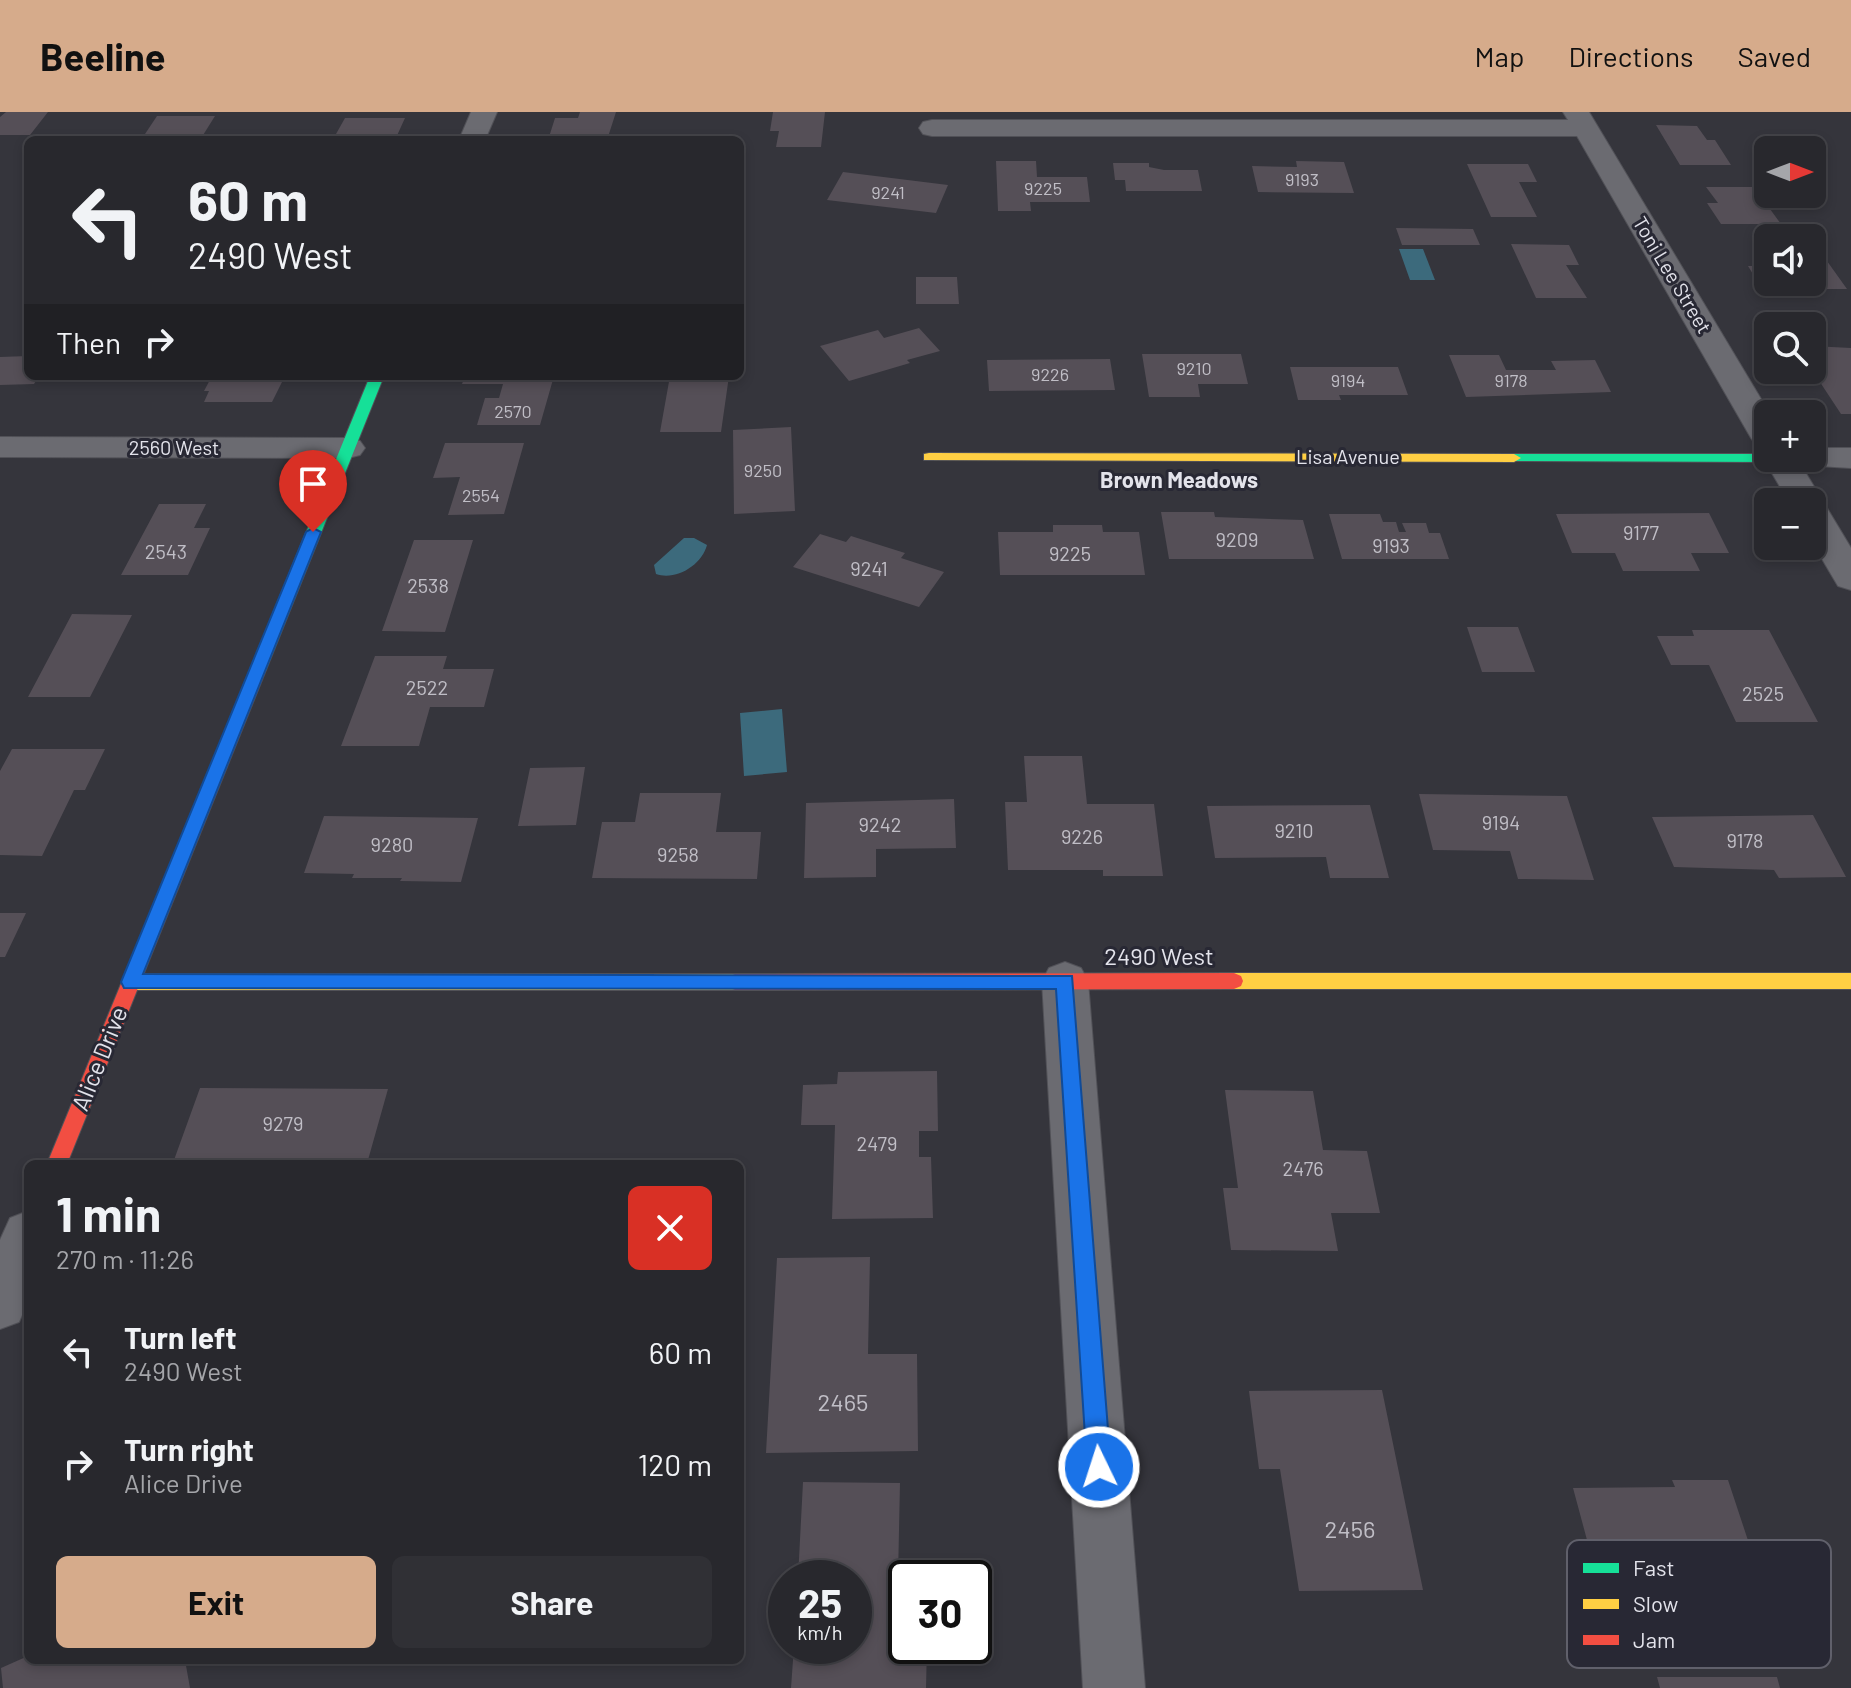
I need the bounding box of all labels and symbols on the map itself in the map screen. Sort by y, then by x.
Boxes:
north arrow [1754,136,1826,208]
house number: 9193 [1285,168,1319,190]
house number: 9225 [1024,177,1062,199]
house number: 9241 [871,181,905,203]
street label: Toni Lee Street [1629,212,1717,337]
house number: 9210 [1176,357,1212,379]
house number: 9226 [1031,363,1069,385]
house number: 9194 [1331,369,1365,391]
house number: 9178 [1494,369,1528,391]
house number: 2570 [494,400,532,422]
street label: 2560 West [129,435,219,459]
street label: Lisa Avenue [1296,444,1400,468]
pin [279,450,347,532]
house number: 9250 [744,459,782,481]
district label: Brown Meadows [1100,466,1258,492]
house number: 2554 [462,484,500,506]
house number: 9177 [1623,520,1660,544]
house number: 9209 [1216,527,1258,551]
house number: 9193 [1372,533,1410,557]
house number: 2543 [145,539,187,563]
house number: 9225 [1049,541,1091,565]
house number: 9241 [850,556,888,580]
house number: 2538 [407,573,449,597]
house number: 2522 [406,675,448,699]
house number: 2525 [1742,681,1784,705]
house number: 9194 [1482,810,1520,834]
house number: 9242 [859,812,901,836]
house number: 9210 [1274,818,1314,842]
house number: 9226 [1061,824,1103,848]
house number: 9178 [1727,828,1763,852]
house number: 9280 [371,832,413,856]
house number: 9258 [657,842,699,866]
street label: 2490 West [1104,941,1214,970]
street label: Alice Drive [65,1002,133,1115]
house number: 9279 [262,1111,304,1135]
house number: 2479 [856,1131,898,1155]
house number: 2476 [1283,1156,1323,1180]
house number: 2465 [818,1387,868,1416]
position arrow [1057,1425,1141,1509]
house number: 2456 [1325,1514,1375,1543]
legend [1567,1540,1831,1668]
text: Fast [1633,1554,1675,1580]
speed limit sign: 30 [888,1560,992,1664]
text: Slow [1633,1590,1678,1616]
text: Jam [1633,1626,1675,1652]

